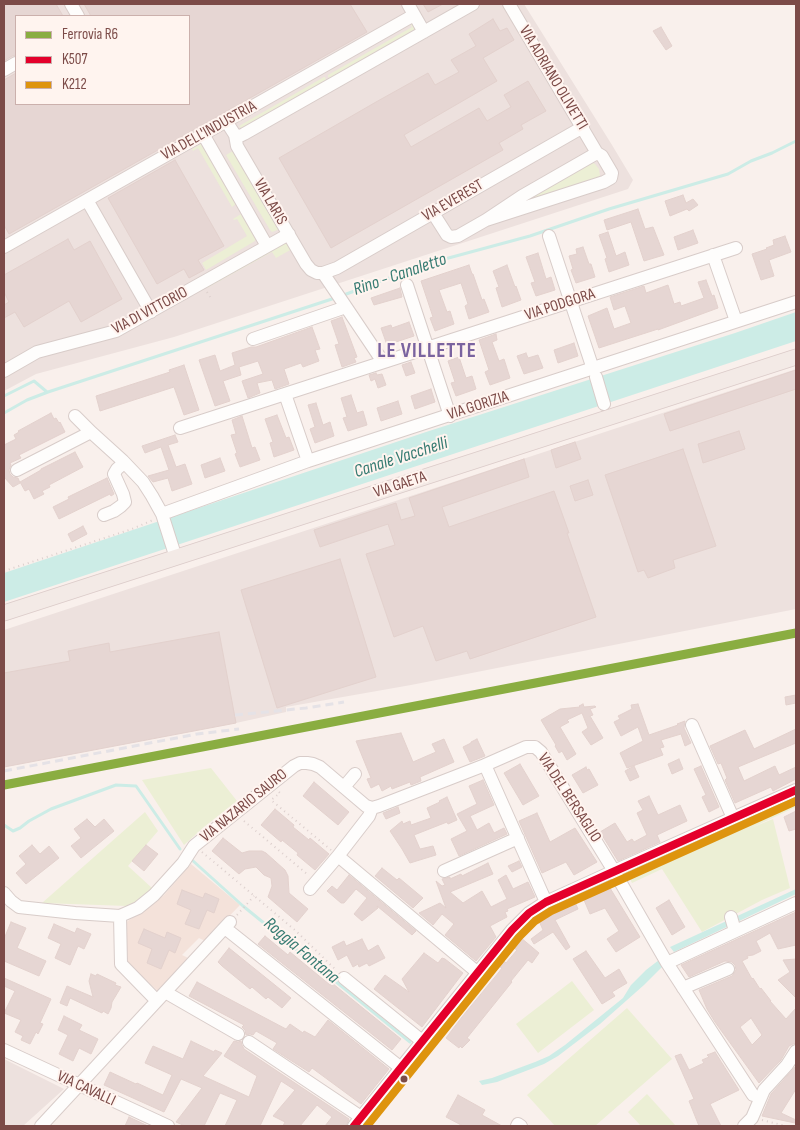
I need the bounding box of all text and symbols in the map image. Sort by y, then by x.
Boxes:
legend [15,15,190,105]
street label: VIA ADRIANO OLIVETTI [514,23,592,133]
text: Ferrovia R6 [62,25,118,44]
text: K507 [62,50,88,69]
text: K212 [62,75,87,94]
street label: VIA DELL'INDUSTRIA [158,97,260,165]
street label: VIA LARIS [249,175,291,229]
street label: VIA EVEREST [419,176,487,226]
water label: Rino - Canaletto [351,249,449,301]
street label: VIA DI VITTORIO [109,283,191,339]
street label: VIA PODGORA [523,285,597,325]
district label: LE VILLETTE [376,339,478,365]
street label: VIA GORIZIA [445,387,511,425]
water label: Canale Vacchelli [351,433,451,483]
street label: VIA GAETA [371,468,429,502]
street label: VIA DEL BERSAGLIO [533,750,605,846]
street label: VIA NAZARIO SAURO [197,765,291,847]
water label: Roggia Fontana [259,913,343,989]
street label: VIA CAVALLI [54,1067,118,1111]
unlabelled marker [399,1074,409,1084]

